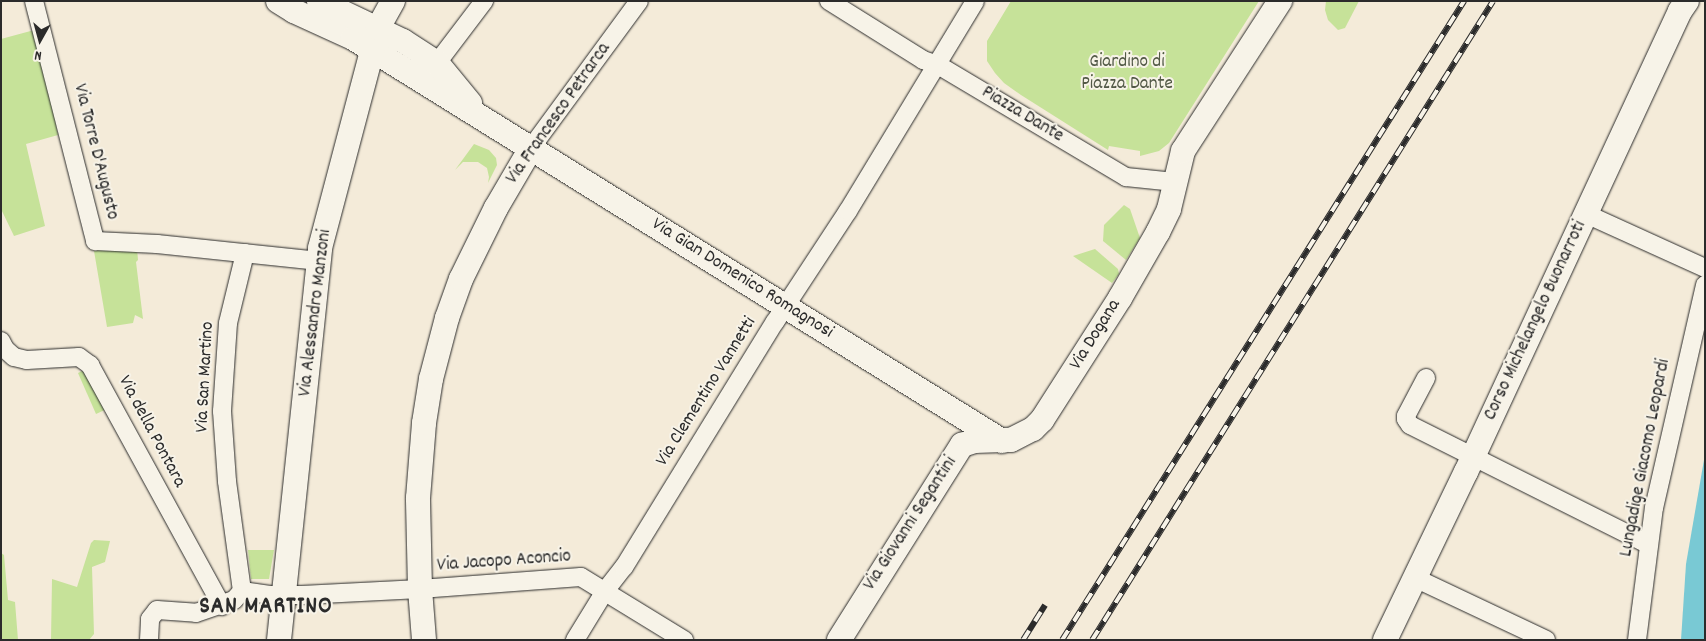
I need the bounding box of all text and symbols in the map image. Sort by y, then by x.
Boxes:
north arrow [15,15,65,65]
street label: Via Francesco Petrarca [502,39,616,189]
text: N [34,45,43,65]
park label: Giardino di Piazza Dante [1081,52,1173,96]
street label: Via Torre D'Augusto [67,82,123,222]
street label: Piazza Dante [977,82,1067,148]
street label: Via Gian Domenico Romagnosi [647,214,837,344]
street label: Corso Michelangelo Buonarroti [1480,218,1592,424]
street label: Via Alessandro Manzoni [294,228,338,398]
street label: Via Dogana [1065,295,1127,375]
street label: Via Clementino Vannetti [652,313,762,471]
street label: Via San Martino [192,321,220,433]
street label: Lungadige Giacomo Leopardi [1616,357,1676,559]
street label: Via della Pontara [112,372,190,492]
street label: Via Giovanni Segantini [859,453,963,595]
street label: Via Jacopo Aconcio [436,546,572,578]
district label: SAN MARTINO [198,594,334,622]

